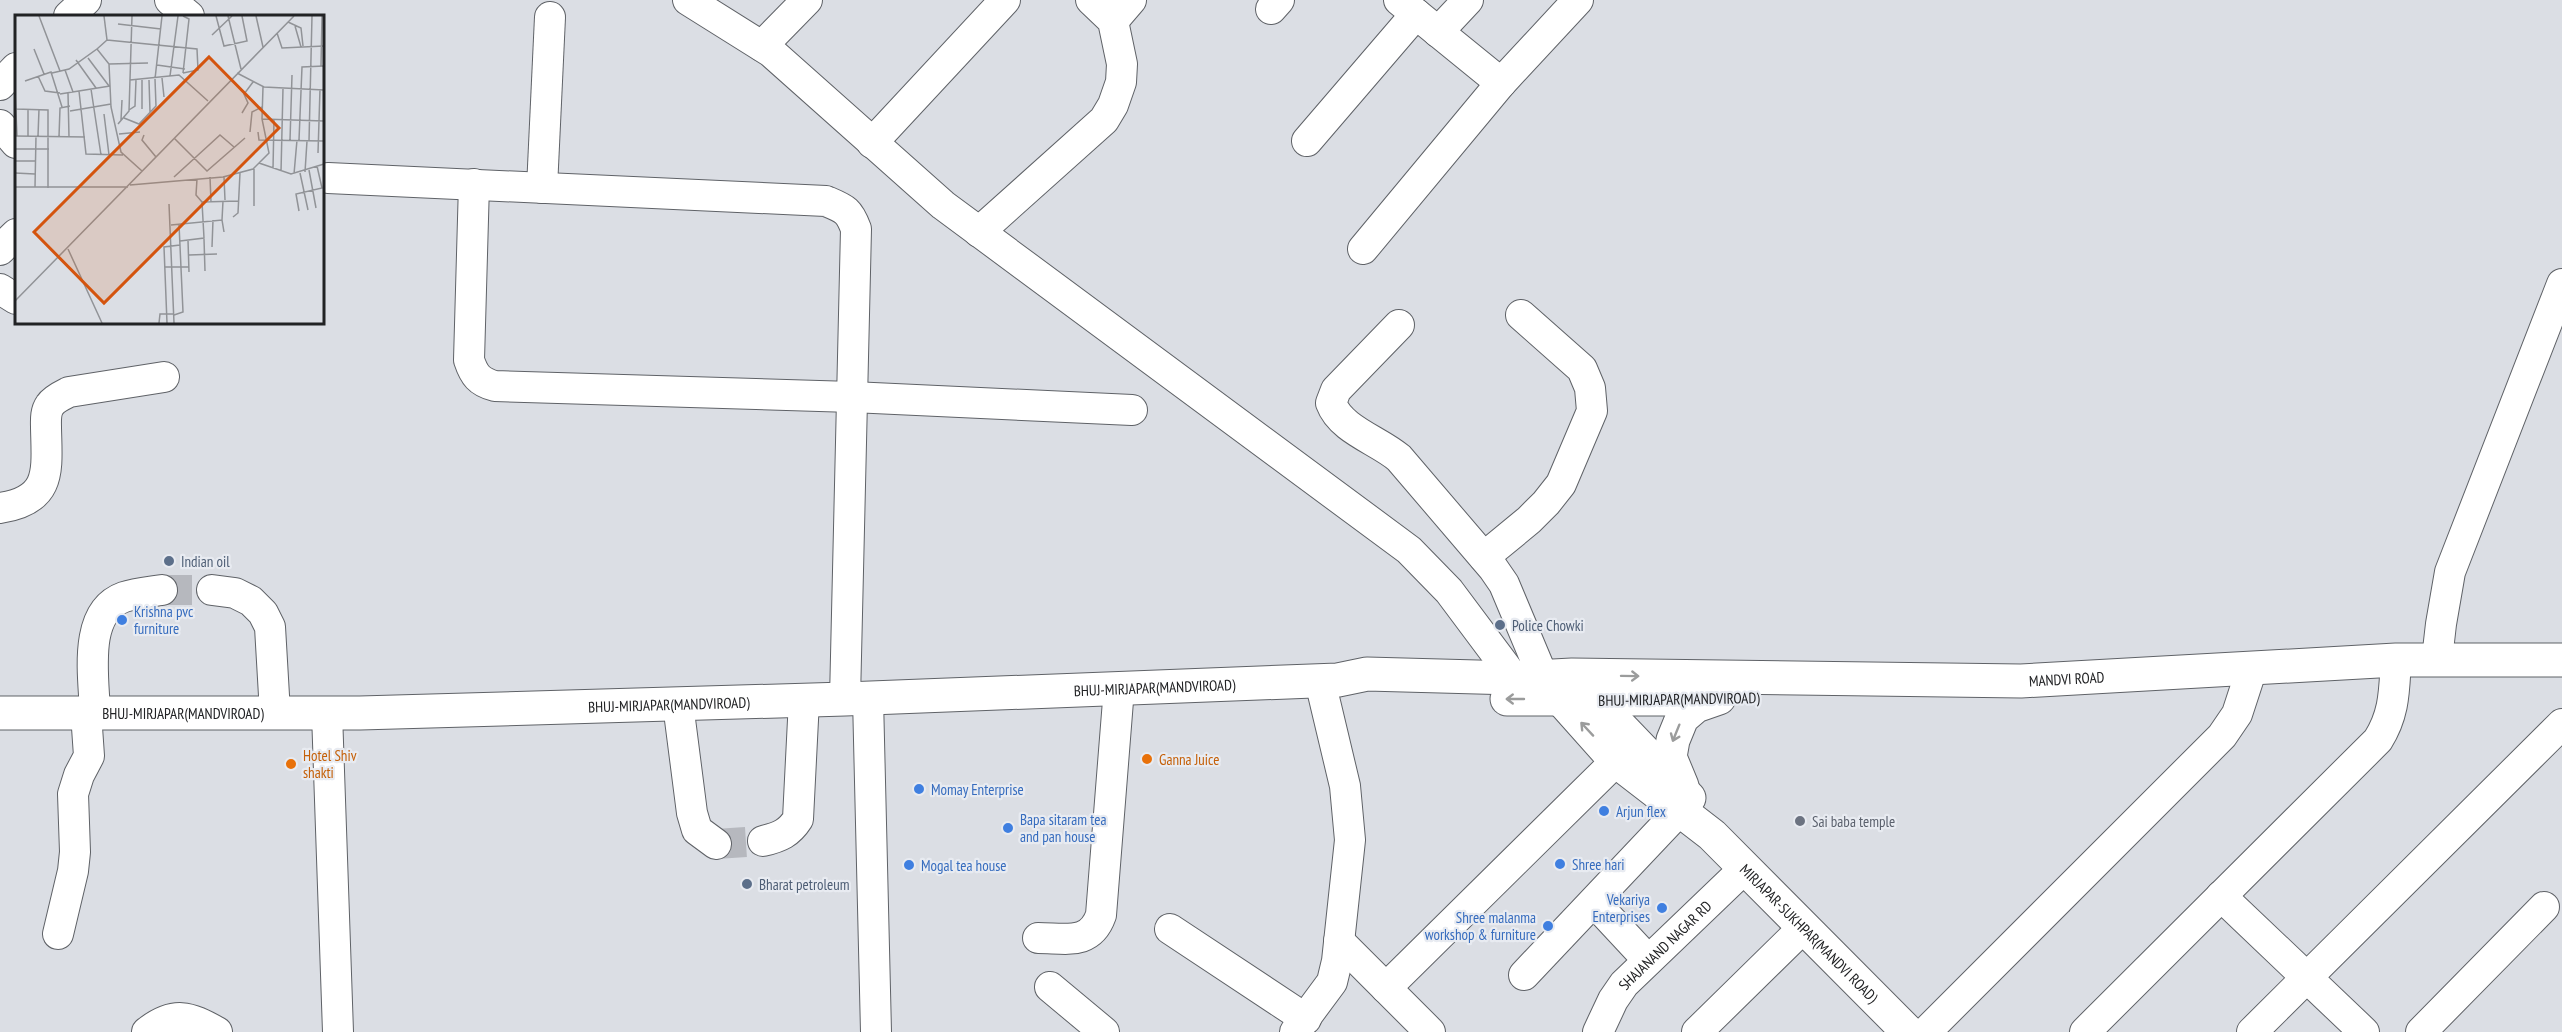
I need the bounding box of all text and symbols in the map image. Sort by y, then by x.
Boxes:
inset map [15,15,324,324]
place label: Indian oil [181,552,230,571]
marker: Indian oil [162,554,176,568]
place label: Krishna pvc furniture [134,602,194,638]
marker: Krishna pvc furniture [115,613,129,627]
place label: Police Chowki [1512,616,1584,635]
marker: Police Chowki [1493,618,1507,632]
street label: MANDVI ROAD [2028,667,2105,690]
one-way arrow [1620,670,1640,682]
street label: BHUJ-MIRJAPAR(MANDVIROAD) [1073,674,1236,700]
street label: BHUJ-MIRJAPAR(MANDVIROAD) [1598,688,1760,710]
street label: BHUJ-MIRJAPAR(MANDVIROAD) [588,692,750,716]
one-way arrow [1506,693,1526,705]
street label: BHUJ-MIRJAPAR(MANDVIROAD) [102,704,264,723]
one-way arrow [1580,722,1595,737]
one-way arrow [1670,723,1681,741]
place label: Hotel Shiv shakti [303,746,357,782]
place label: Ganna Juice [1159,750,1219,769]
marker: Ganna Juice [1140,752,1154,766]
marker: Hotel Shiv shakti [284,757,298,771]
place label: Momay Enterprise [931,780,1024,799]
marker: Momay Enterprise [912,782,926,796]
place label: Arjun flex [1616,802,1666,821]
marker: Arjun flex [1597,804,1611,818]
place label: Bapa sitaram tea and pan house [1020,810,1106,846]
place label: Sai baba temple [1812,812,1895,831]
marker: Sai baba temple [1793,814,1807,828]
marker: Bapa sitaram tea and pan house [1001,821,1015,835]
place label: Shree hari [1572,855,1625,874]
place label: Mogal tea house [921,856,1006,875]
marker: Shree hari [1553,857,1567,871]
marker: Mogal tea house [902,858,916,872]
street label: MIRJAPAR-SUKHPAR(MANDVI ROAD) [1736,860,1883,1006]
place label: Bharat petroleum [759,875,849,894]
marker: Bharat petroleum [740,877,754,891]
place label: Vekariya Enterprises [1592,890,1650,926]
street label: SHAJANAND NAGAR RD [1614,896,1715,993]
marker: Vekariya Enterprises [1655,901,1669,915]
place label: Shree malanma workshop & furniture [1425,908,1536,944]
marker: Shree malanma workshop & furniture [1541,919,1555,933]

